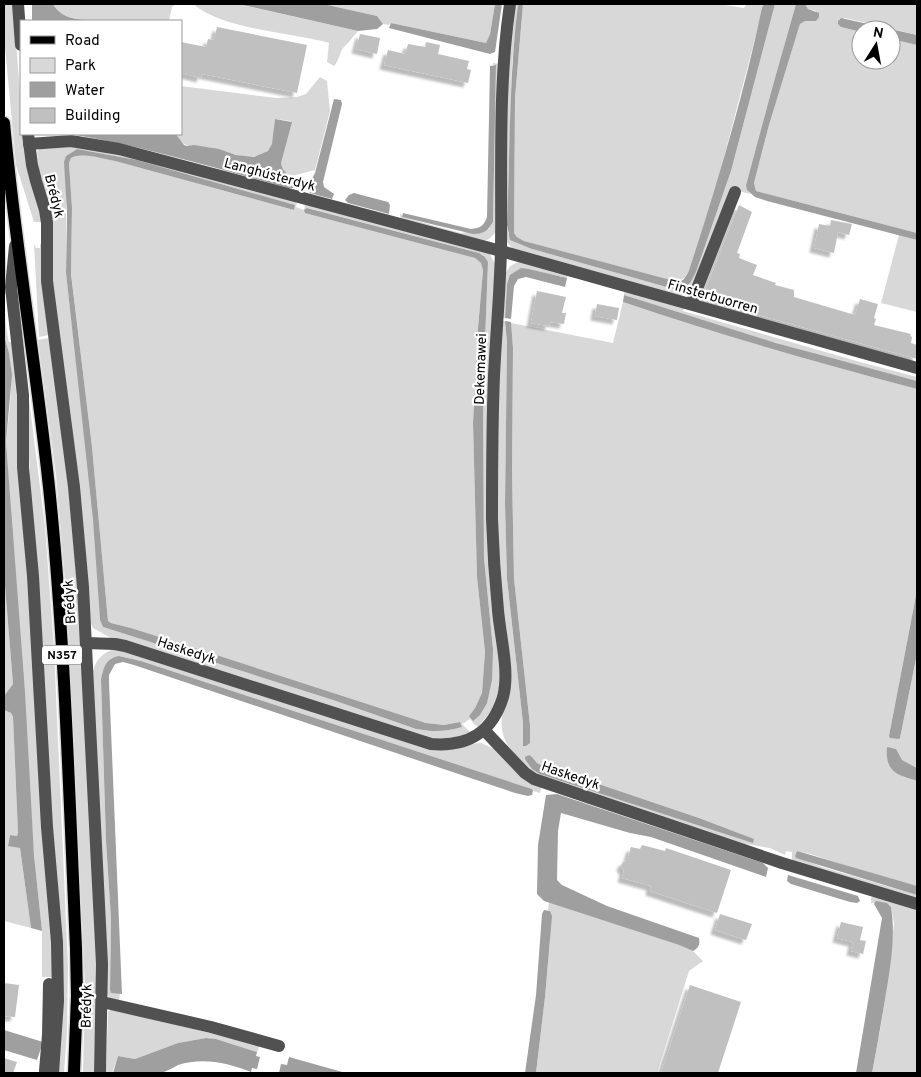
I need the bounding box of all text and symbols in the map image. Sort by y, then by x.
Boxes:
legend [20,20,182,135]
north arrow [851,20,901,70]
text: N [872,24,885,43]
text: Road [65,32,100,51]
text: Park [65,57,96,76]
text: Water [65,82,105,101]
text: Building [65,107,120,126]
street label: Langhústerdyk [222,155,317,196]
street label: Brédyk [40,173,67,220]
street label: Finsterbuorren [665,276,760,318]
street label: Dekemawei [472,333,491,405]
street label: Brédyk [60,579,81,625]
street label: Haskedyk [155,634,218,669]
road number: N357 [42,646,82,664]
street label: Haskedyk [539,758,602,794]
street label: Brédyk [79,984,96,1028]

